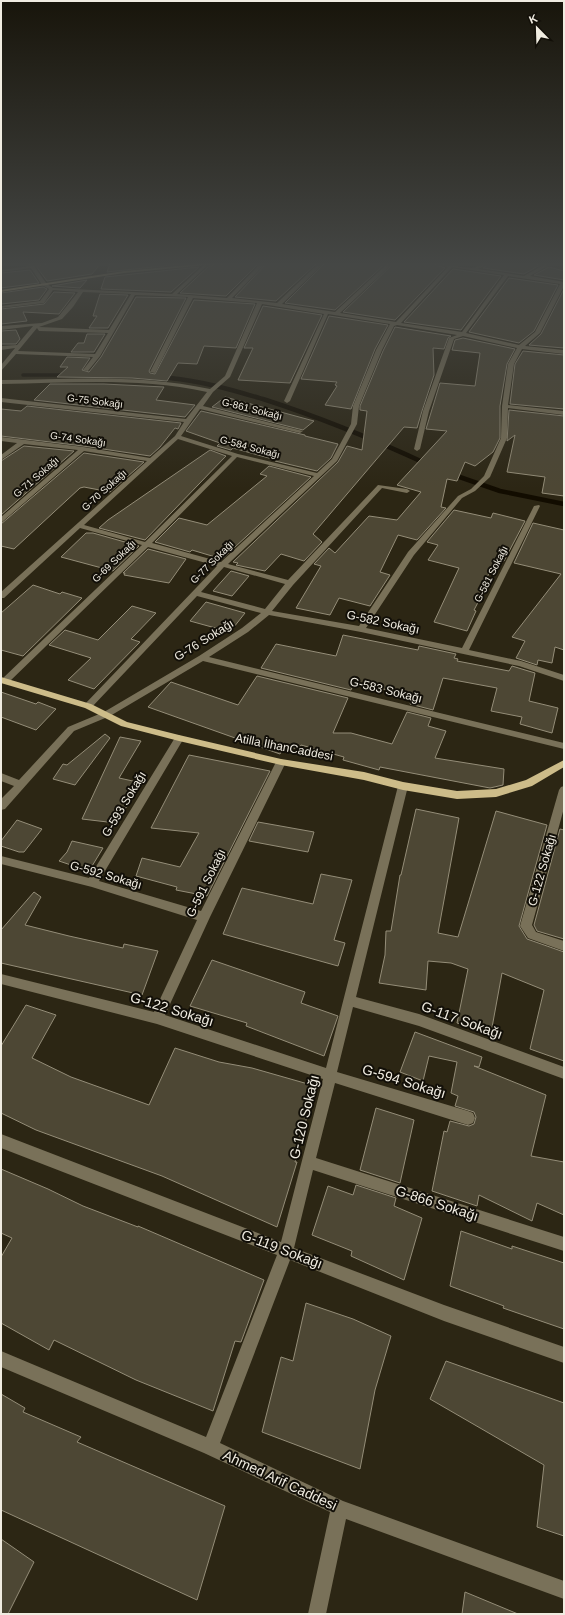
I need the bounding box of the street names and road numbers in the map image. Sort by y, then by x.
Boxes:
street label: G-75 Sokağı [66,392,124,410]
street label: G-861 Sokağı [221,396,283,422]
street label: G-74 Sokağı [49,430,107,448]
street label: G-584 Sokağı [219,434,281,460]
street label: G-71 Sokağı [11,454,61,500]
street label: G-70 Sokağı [79,467,129,513]
street label: G-69 Sokağı [90,538,138,584]
street label: G-77 Sokağı [188,538,236,586]
street label: G-581 Sokağı [472,544,510,604]
street label: G-582 Sokağı [345,607,421,637]
street label: G-76 Sokağı [172,616,236,664]
street label: G-583 Sokağı [348,674,424,706]
street label: Atilla İlhanCaddesi [234,731,334,763]
street label: G-593 Sokağı [99,769,149,839]
street label: G-122 Sokağı [525,832,559,908]
street label: G-591 Sokağı [183,847,229,919]
street label: G-592 Sokağı [68,858,144,892]
street label: G-122 Sokağı [128,989,216,1029]
street label: G-117 Sokağı [419,998,505,1042]
street label: G-594 Sokağı [360,1061,448,1101]
street label: G-120 Sokağı [286,1073,322,1161]
street label: G-866 Sokağı [393,1182,481,1224]
street label: G-119 Sokağı [239,1226,325,1272]
street label: Ahmed Arif Caddesi [221,1447,339,1513]

